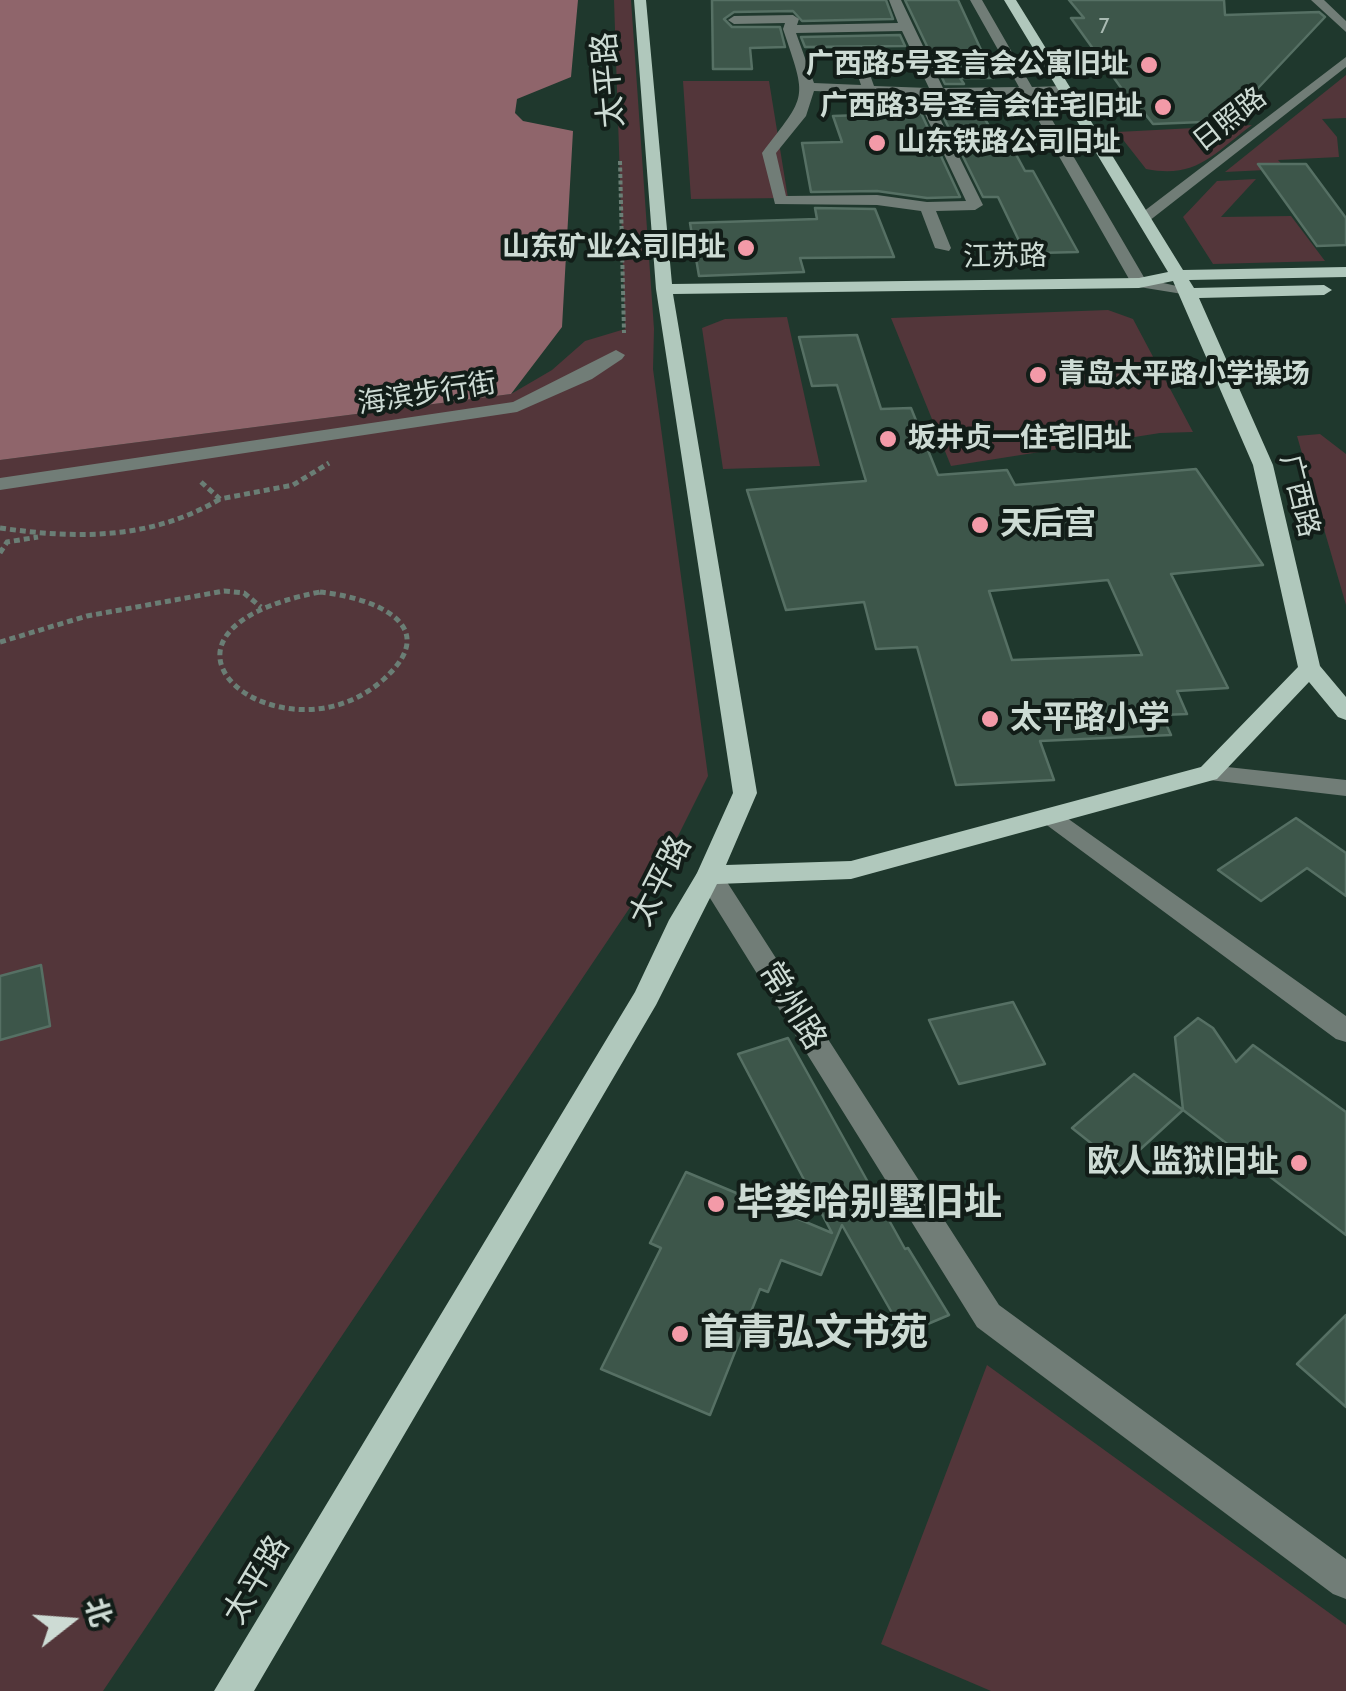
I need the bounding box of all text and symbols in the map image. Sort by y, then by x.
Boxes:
house number: 7 [1098,14,1110,40]
street label: 太平路 [586,31,632,129]
place label: 广西路5号圣言会公寓旧址 [806,48,1129,82]
marker: 广西路5号圣言会公寓旧址 [1138,54,1160,76]
street label: 日照路 [1187,81,1273,159]
place label: 广西路3号圣言会住宅旧址 [820,90,1143,124]
marker: 广西路3号圣言会住宅旧址 [1152,96,1174,118]
place label: 山东铁路公司旧址 [897,126,1121,160]
marker: 山东铁路公司旧址 [866,132,888,154]
place label: 山东矿业公司旧址 [502,231,726,265]
marker: 山东矿业公司旧址 [735,237,757,259]
street label: 江苏路 [963,239,1047,275]
place label: 青岛太平路小学操场 [1058,358,1310,392]
marker: 青岛太平路小学操场 [1027,364,1049,386]
street label: 海滨步行街 [355,366,499,422]
place label: 坂井贞一住宅旧址 [908,422,1132,456]
marker: 坂井贞一住宅旧址 [877,428,899,450]
street label: 广西路 [1273,451,1325,541]
place label: 天后宫 [1000,506,1096,544]
marker: 天后宫 [969,514,991,536]
place label: 太平路小学 [1010,700,1170,738]
marker: 太平路小学 [979,708,1001,730]
street label: 太平路 [622,830,700,932]
street label: 常州路 [750,955,834,1057]
place label: 欧人监狱旧址 [1087,1144,1279,1182]
marker: 欧人监狱旧址 [1288,1152,1310,1174]
place label: 毕娄哈别墅旧址 [736,1181,1002,1227]
marker: 毕娄哈别墅旧址 [705,1193,727,1215]
place label: 首青弘文书苑 [700,1311,928,1357]
marker: 首青弘文书苑 [669,1323,691,1345]
street label: 太平路 [216,1529,298,1631]
north arrow [20,1571,120,1671]
text: 北 [78,1594,119,1631]

